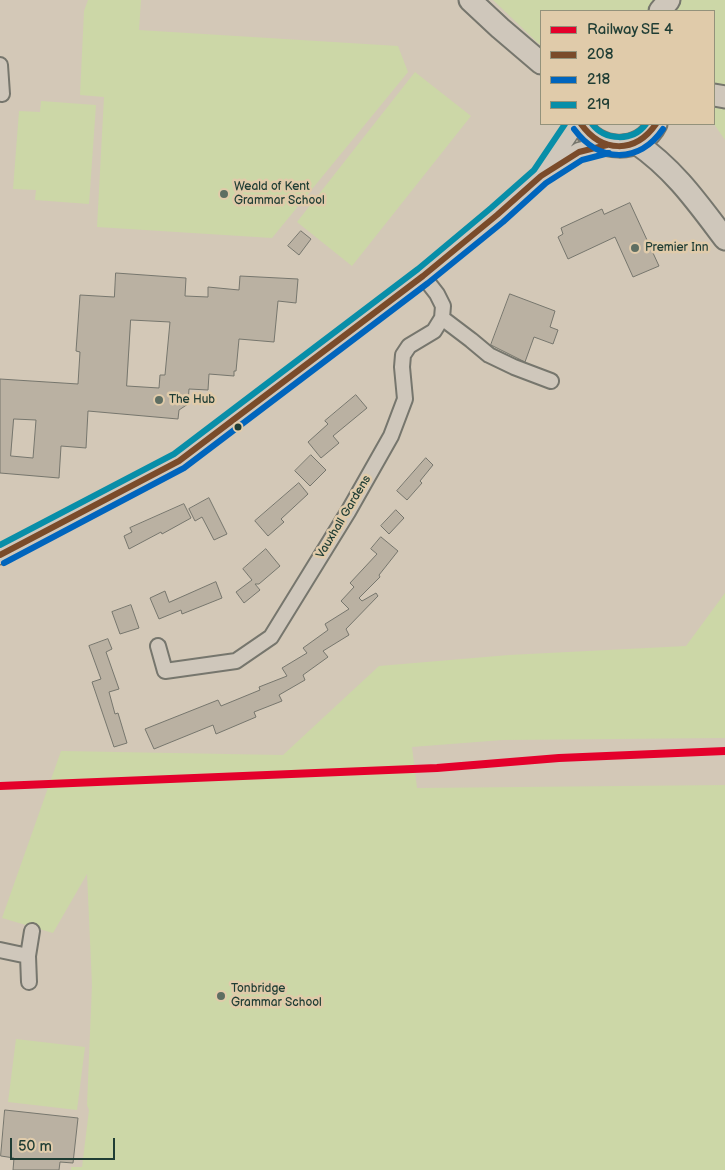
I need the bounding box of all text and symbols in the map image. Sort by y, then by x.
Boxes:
legend [540,10,715,125]
text: Railway SE 4 [587,20,673,39]
text: 208 [587,45,613,64]
text: 218 [587,70,610,89]
text: 219 [587,95,610,114]
place label: Weald of Kent Grammar School [234,180,325,208]
marker: Weald of Kent Grammar School [218,188,230,200]
place label: Premier Inn [645,241,708,255]
marker: Premier Inn [629,242,641,254]
place label: The Hub [169,393,215,407]
marker: The Hub [153,394,165,406]
unlabelled marker [233,422,243,432]
street label: Vauxhall Gardens [314,473,374,561]
place label: Tonbridge Grammar School [231,982,322,1010]
marker: Tonbridge Grammar School [215,990,227,1002]
scale bar [12,1128,118,1160]
text: 50 m [18,1137,52,1156]

